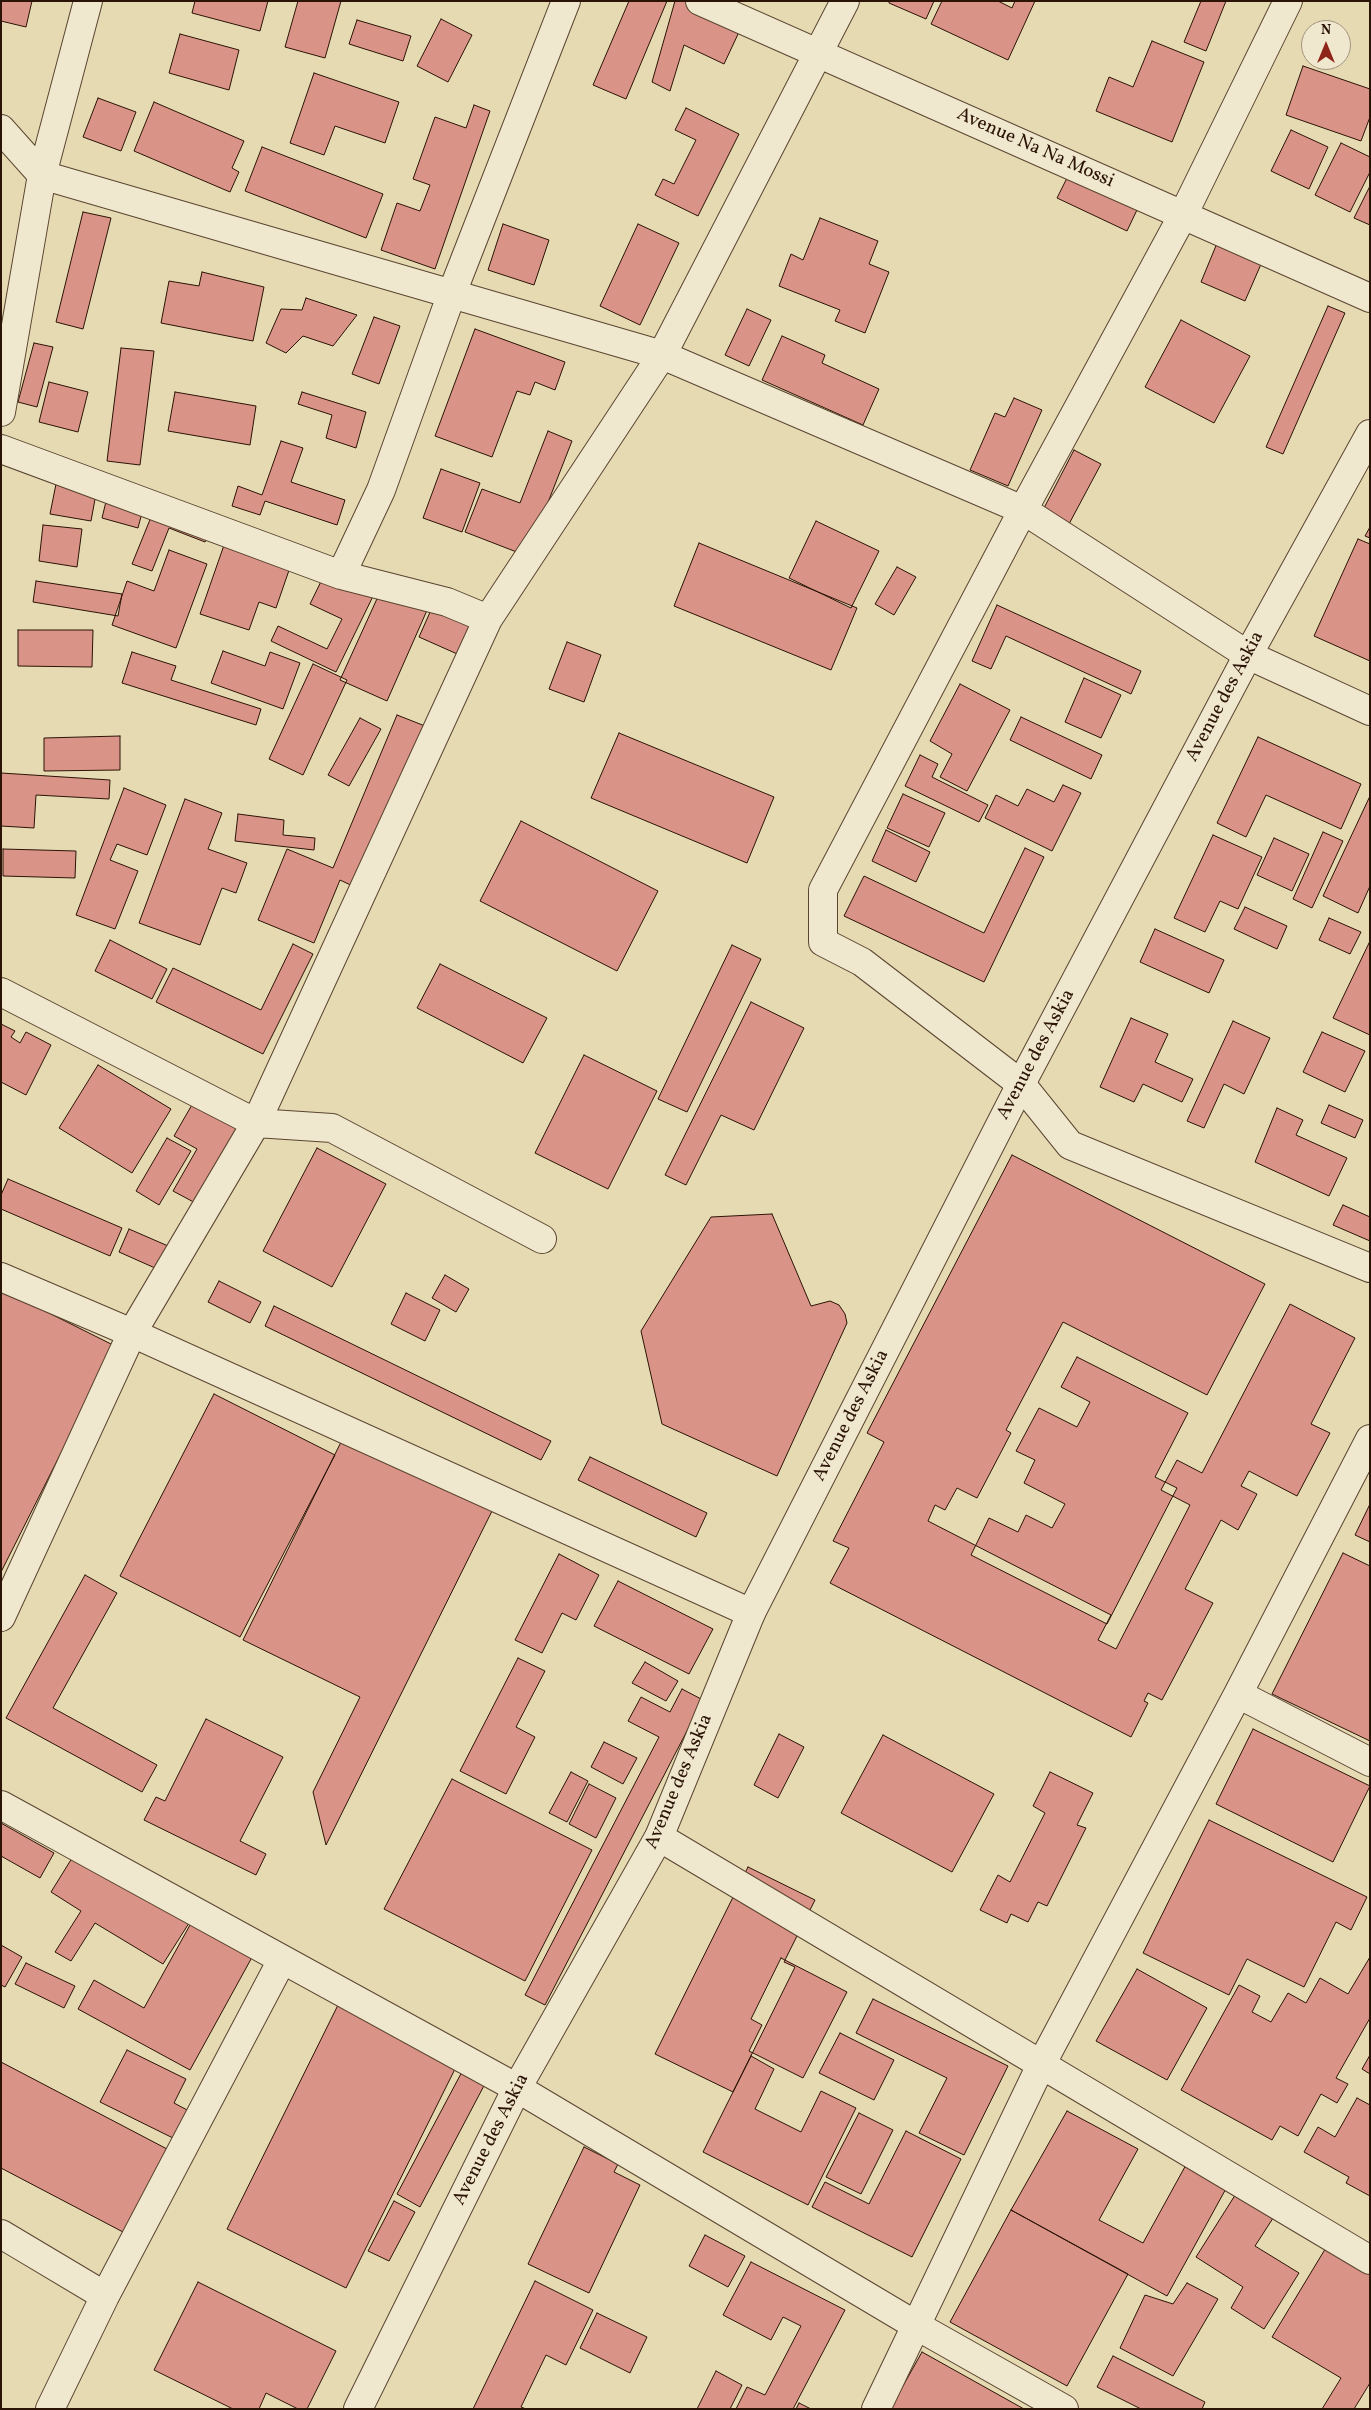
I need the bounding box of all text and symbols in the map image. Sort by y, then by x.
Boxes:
north arrow [1301,20,1351,70]
text: N [1321,21,1331,40]
street label: Avenue Na Na Mossi [953,104,1117,194]
street label: Avenue des Askia [1182,628,1270,766]
street label: Avenue des Askia [993,986,1081,1124]
street label: Avenue des Askia [809,1346,895,1486]
street label: Avenue des Askia [641,1711,719,1853]
street label: Avenue des Askia [449,2070,535,2210]

